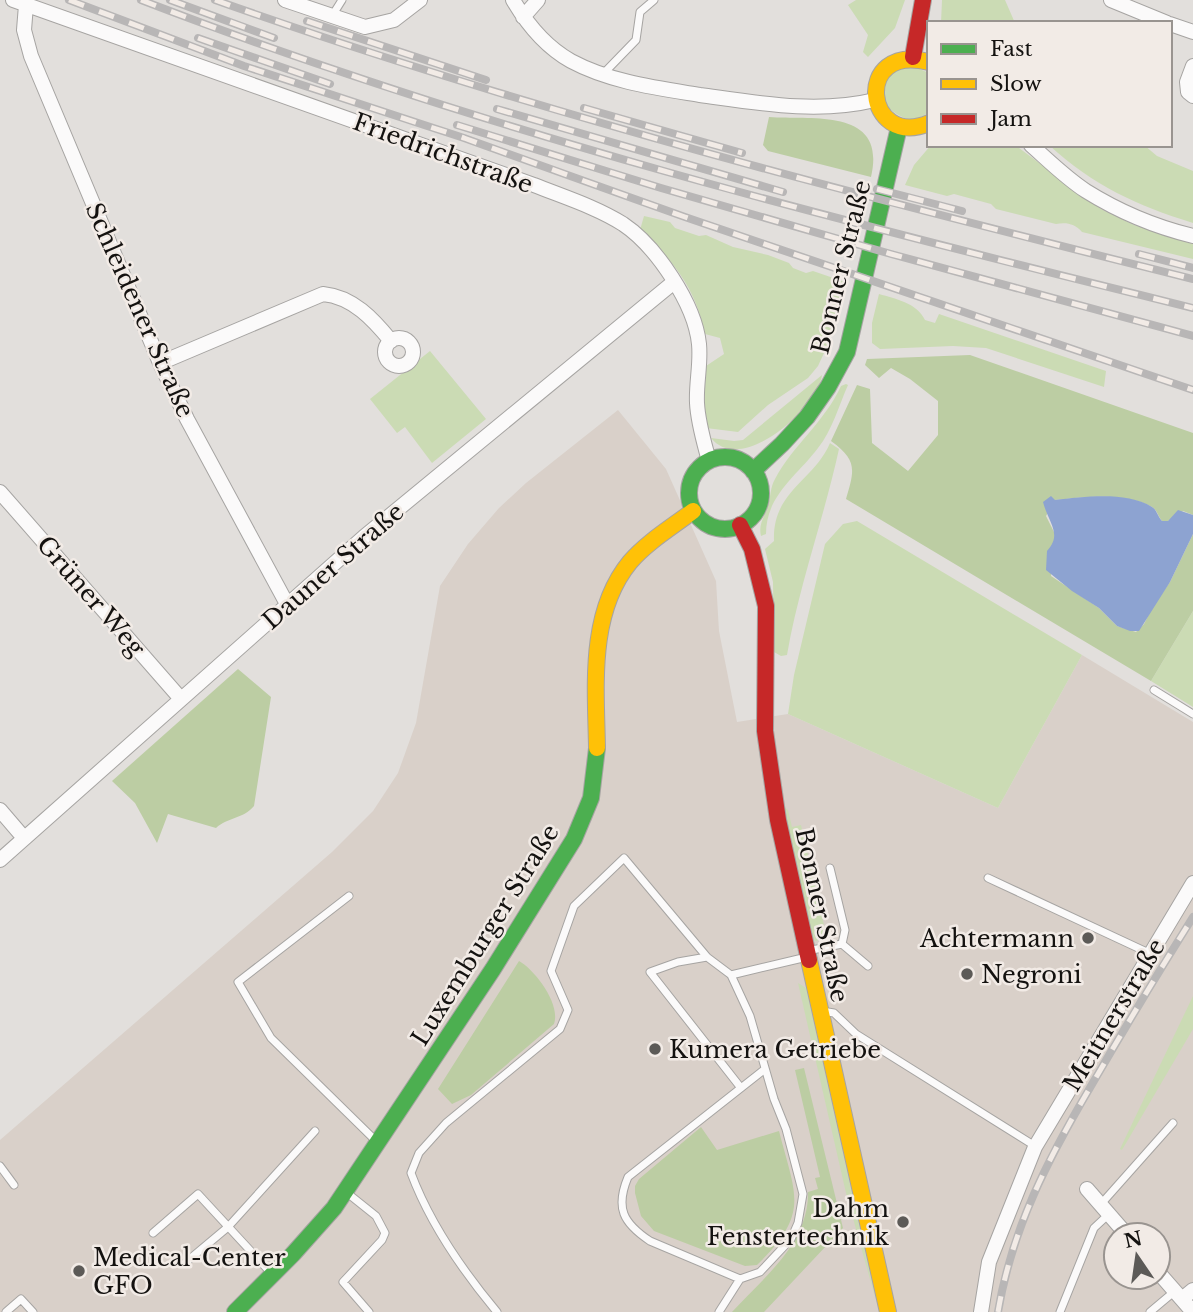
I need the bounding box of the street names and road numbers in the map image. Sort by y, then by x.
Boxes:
street label: Friedrichstraße [349,107,537,199]
street label: Bonner Straße [805,177,877,357]
street label: Schleidener Straße [80,198,200,422]
street label: Dauner Straße [256,497,410,635]
street label: Grüner Weg [31,530,152,663]
street label: Luxemburger Straße [405,819,565,1051]
street label: Bonner Straße [789,825,855,1005]
street label: Meitnerstraße [1057,933,1171,1097]

